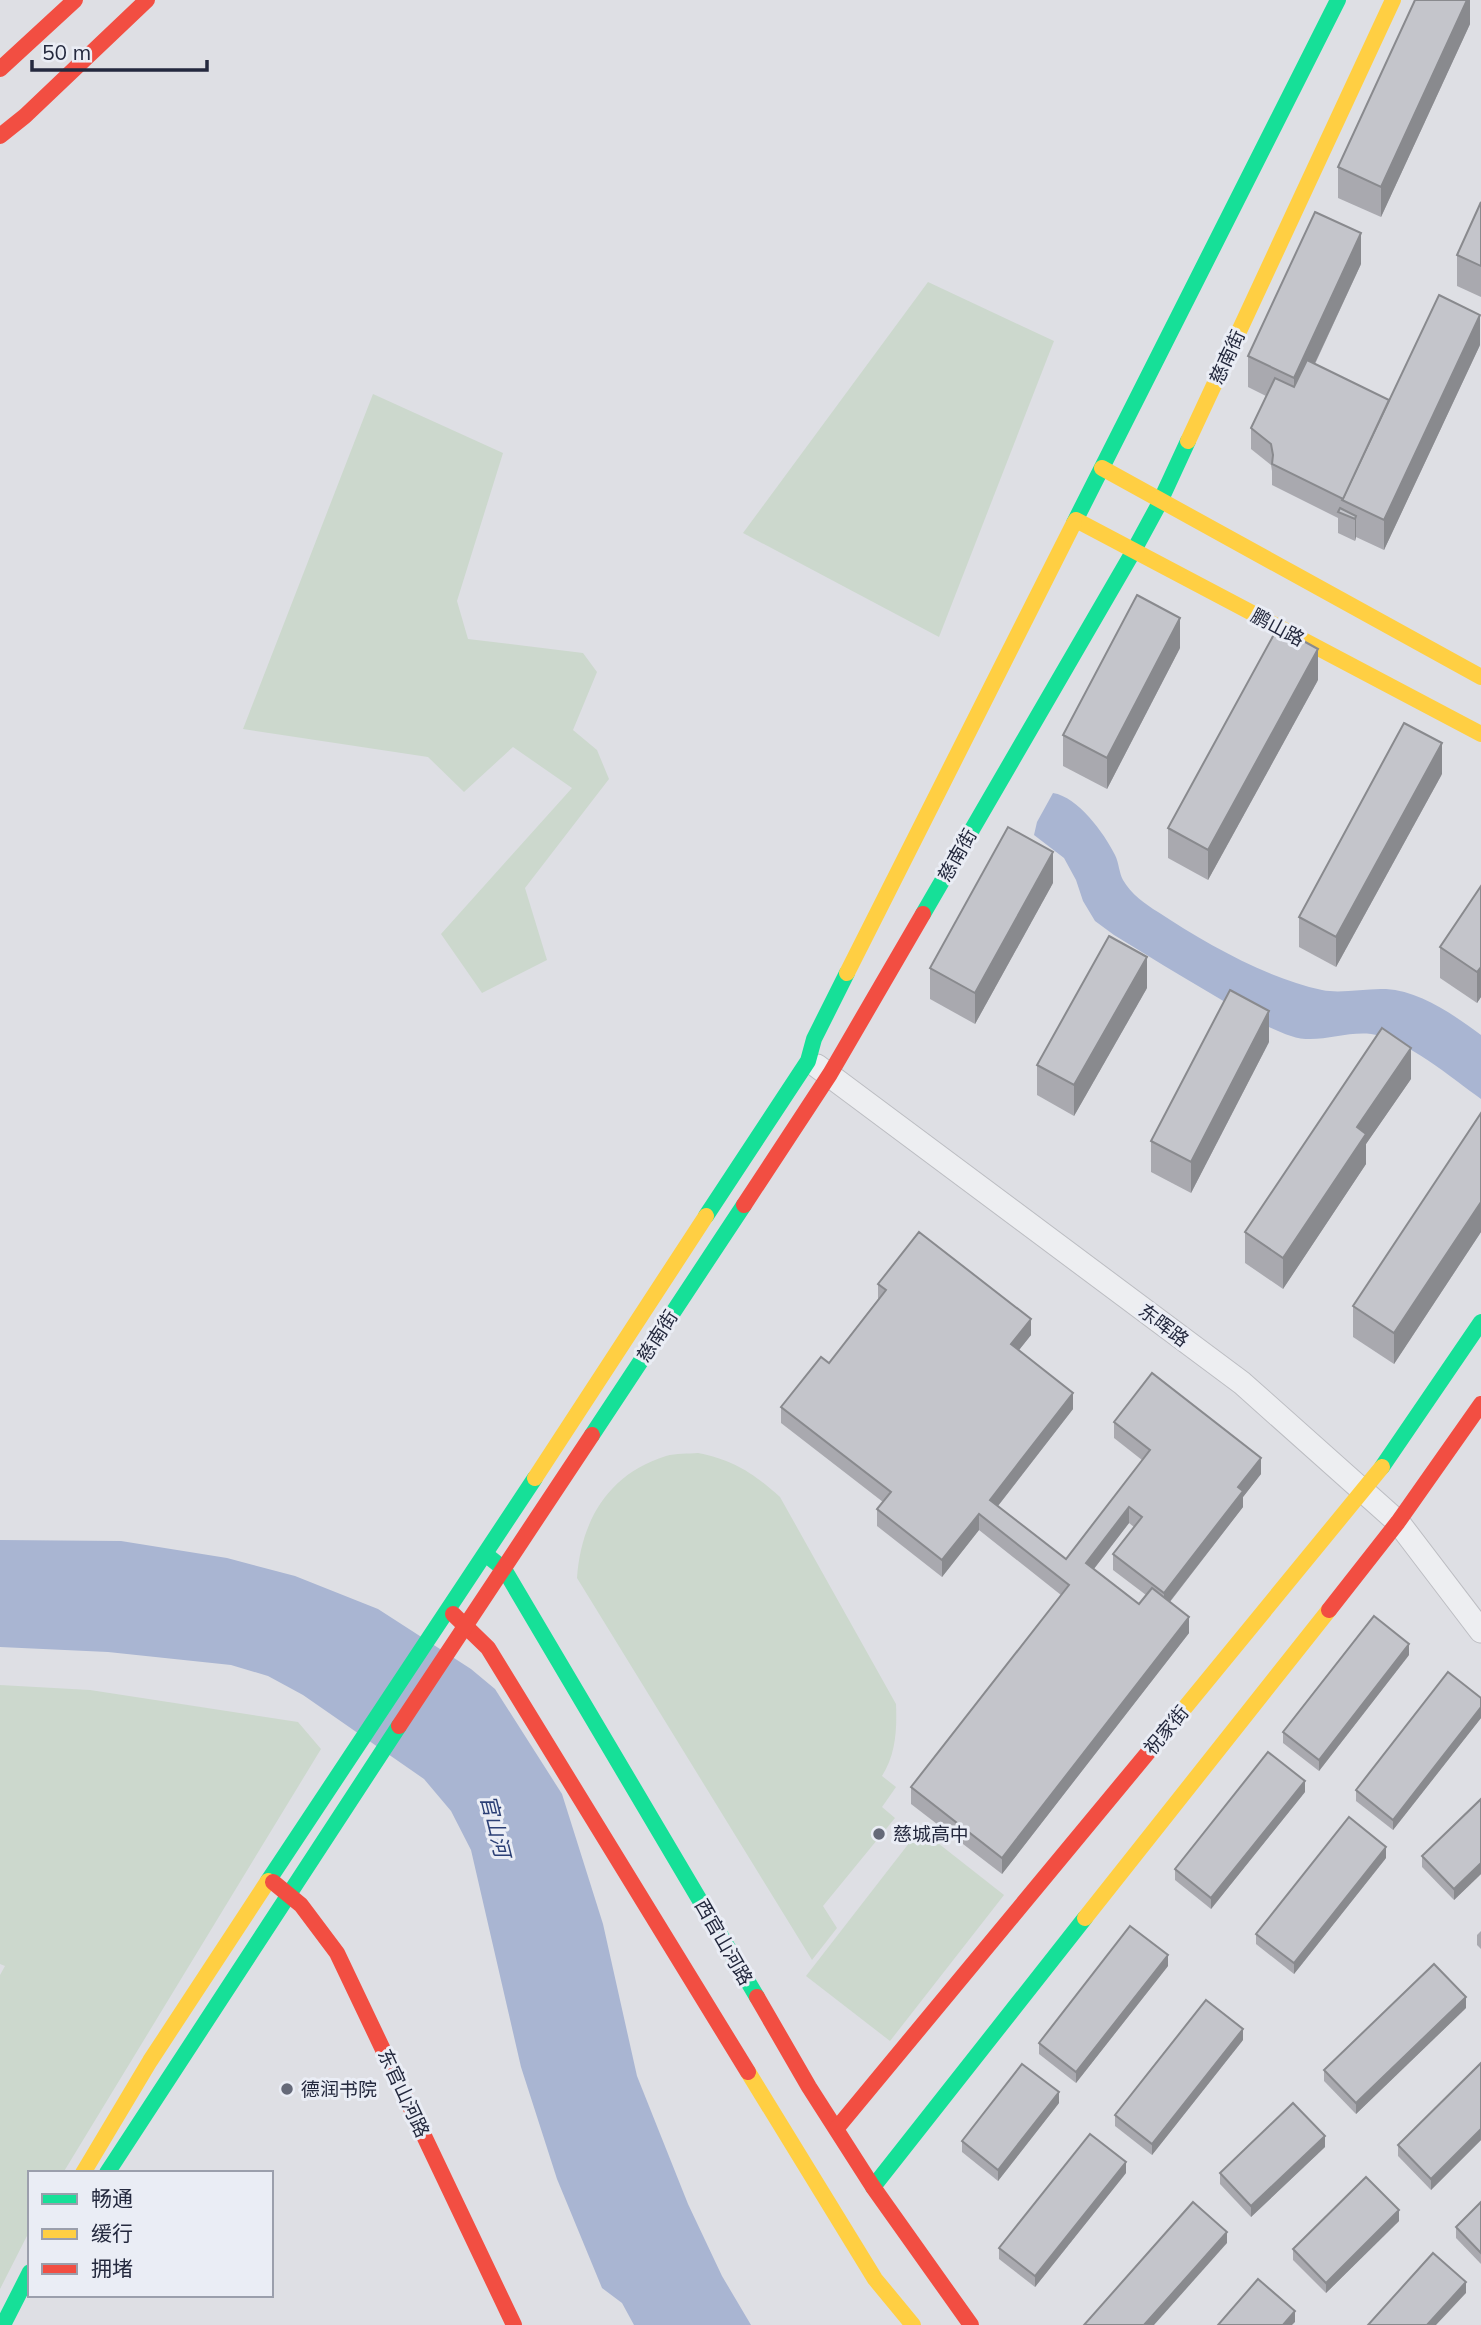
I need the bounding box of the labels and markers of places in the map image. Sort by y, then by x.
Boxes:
place label: 慈城高中 [893,1822,969,1846]
marker: 慈城高中 [871,1826,887,1842]
place label: 德润书院 [301,2077,377,2101]
marker: 德润书院 [279,2081,295,2097]

